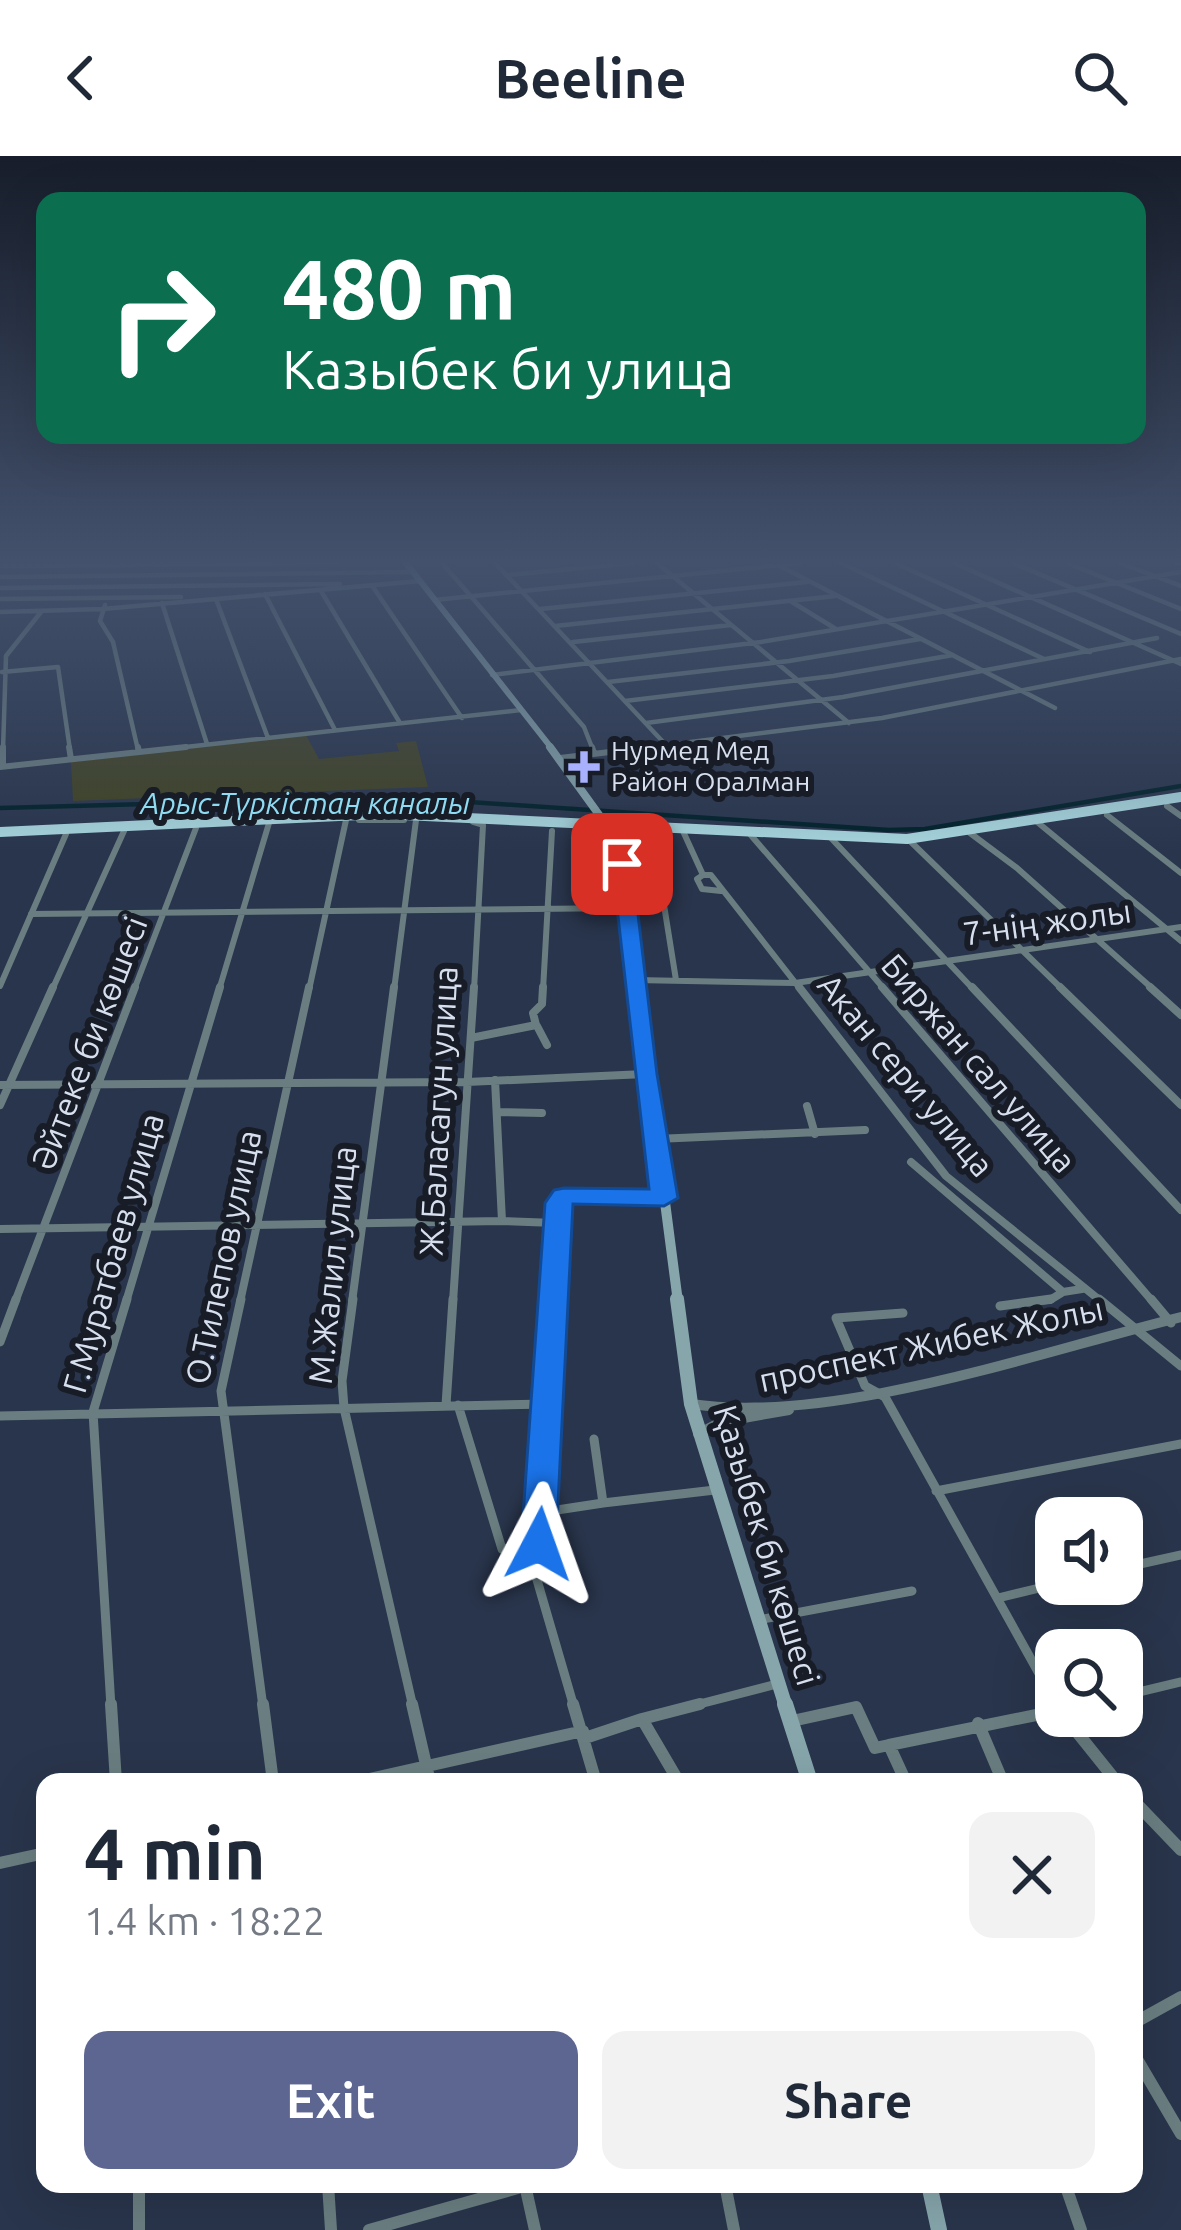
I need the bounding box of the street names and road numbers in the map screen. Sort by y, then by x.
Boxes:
street label: 7-нің жолы [960,891,1133,952]
street label: Әйтеке би көшесі [23,911,154,1175]
street label: Биржан сал улица [875,946,1084,1179]
street label: Ж.Баласагун улица [411,965,464,1257]
street label: Акан сери улица [811,966,1002,1183]
street label: Г.Муратбаев улица [55,1109,170,1397]
street label: О.Тилепов улица [178,1126,268,1387]
street label: М.Жалил улица [301,1144,362,1386]
street label: проспект Жибек Жолы [756,1289,1106,1398]
street label: Қазыбек би көшесі [707,1400,828,1689]

